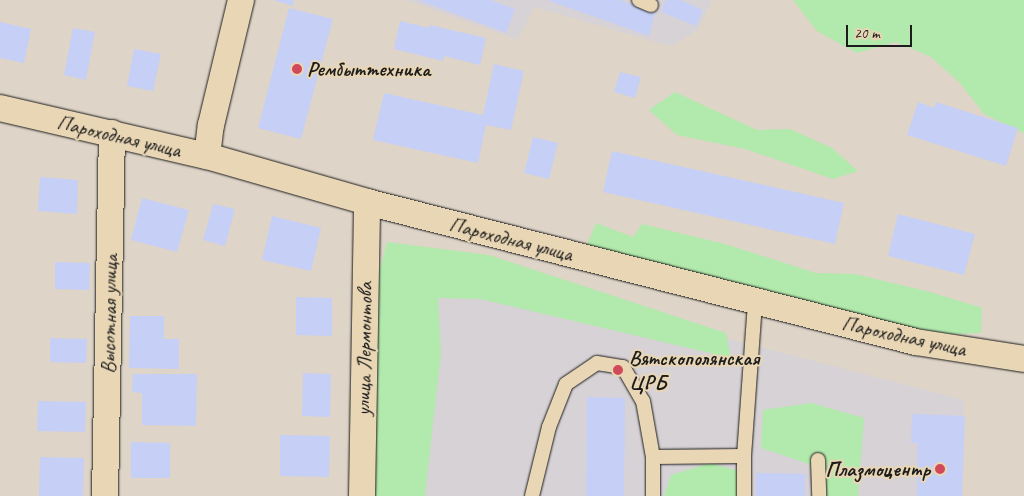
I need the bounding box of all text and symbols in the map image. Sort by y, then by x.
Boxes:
scale bar [849,15,915,47]
text: 20 m [854,24,880,43]
place label: Рембыттехника [307,56,430,82]
marker: Рембыттехника [291,63,303,75]
street label: Пароходная улица [54,109,184,163]
street label: Пароходная улица [446,211,576,267]
street label: Высотная улица [95,254,123,374]
street label: улица Лермонтова [350,282,378,416]
street label: Пароходная улица [839,310,969,362]
place label: Вятскополянская ЦРБ [629,345,759,395]
marker: Вятскополянская ЦРБ [611,363,625,377]
place label: Плазмоцентр [825,456,930,482]
marker: Плазмоцентр [934,463,946,475]

